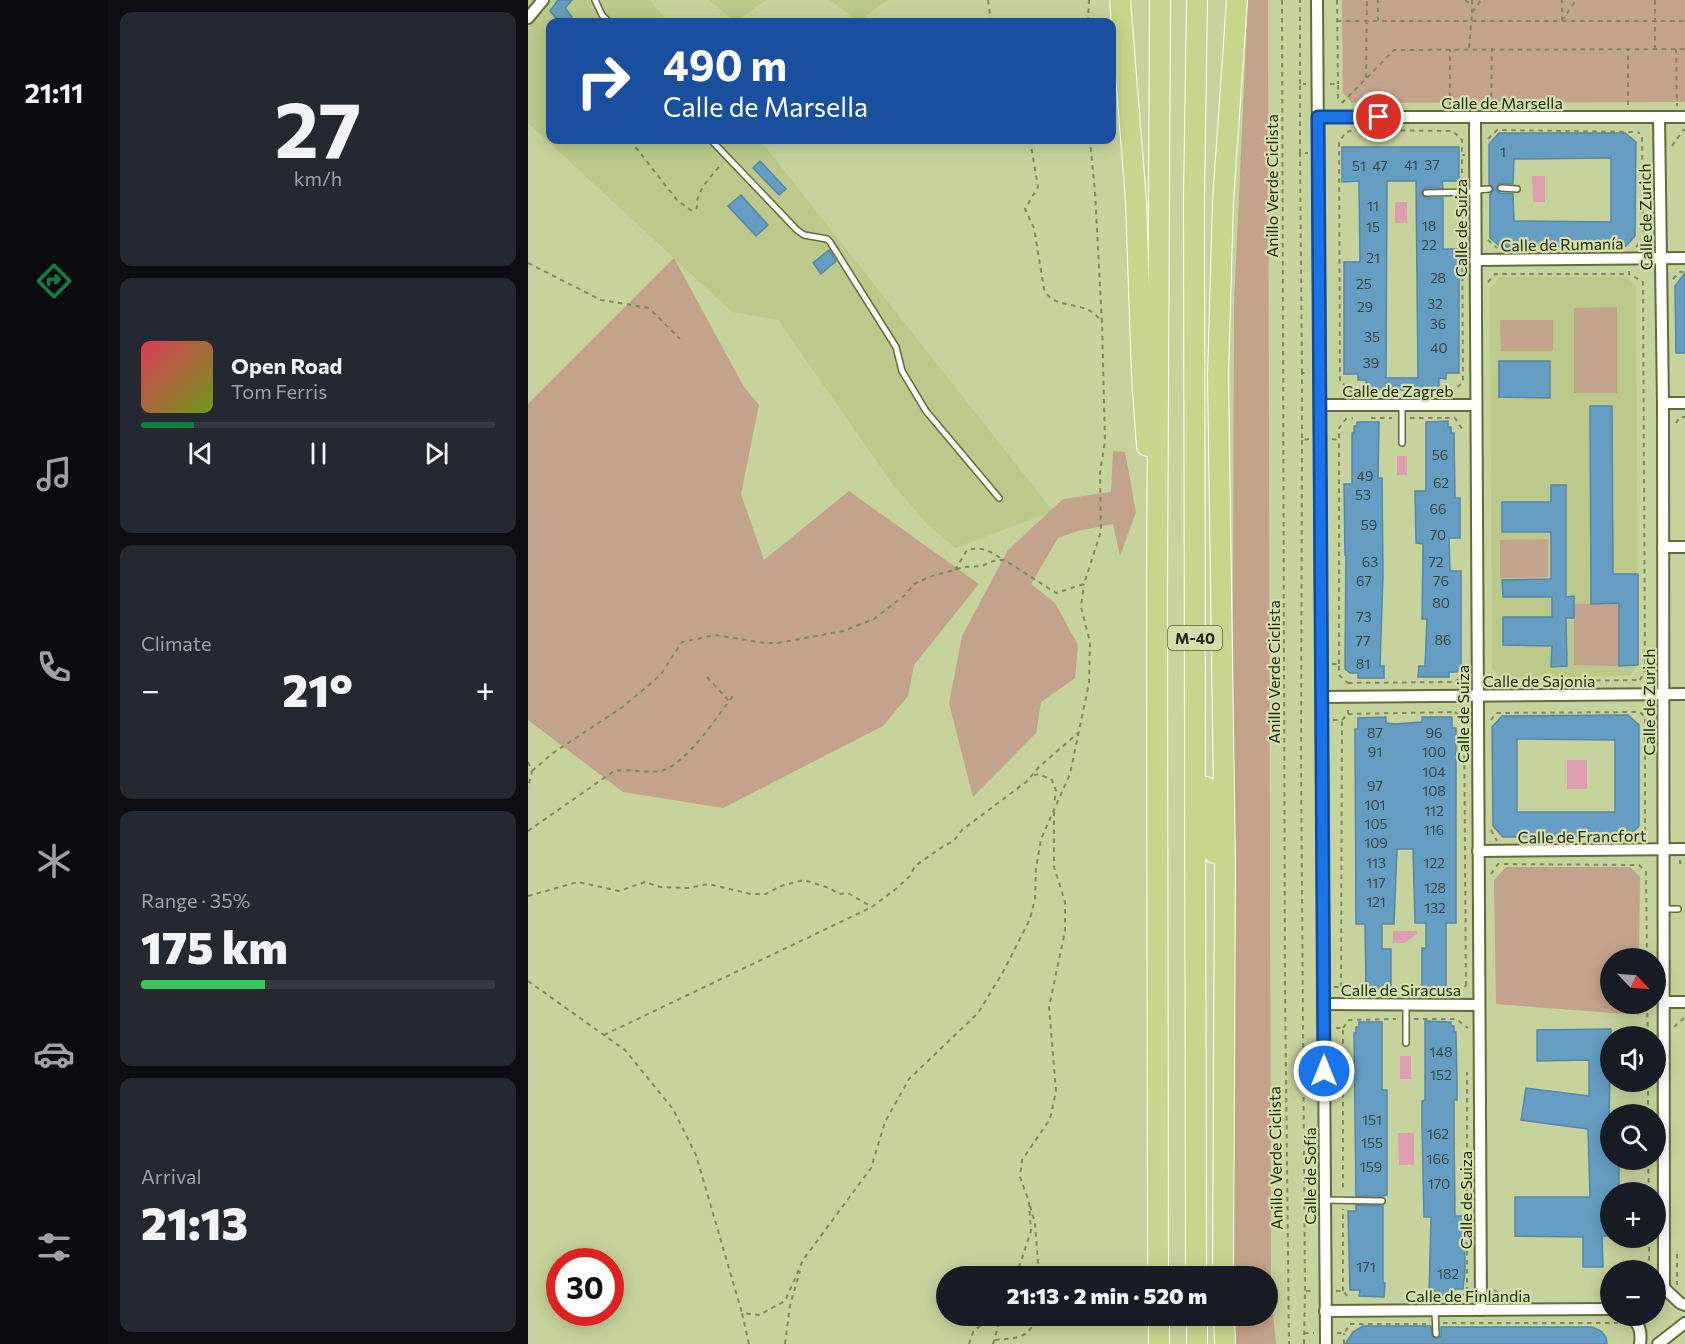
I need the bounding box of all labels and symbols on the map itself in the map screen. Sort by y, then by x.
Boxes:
pin [1353,91,1404,142]
street label: Calle de Marsella [1441,93,1563,112]
street label: Anillo Verde Ciclista [1262,114,1281,258]
house number: 1 [1500,143,1506,160]
house number: 41 [1404,156,1418,173]
house number: 37 [1424,156,1440,173]
house number: 51 [1352,157,1366,174]
house number: 47 [1372,157,1388,174]
street label: Calle de Zurich [1635,163,1655,271]
street label: Calle de Suiza [1451,179,1470,277]
house number: 11 [1367,197,1379,214]
house number: 18 [1422,217,1436,234]
house number: 15 [1366,218,1380,235]
street label: Calle de Rumanía [1500,233,1624,255]
house number: 22 [1421,236,1437,253]
house number: 21 [1366,249,1380,266]
house number: 28 [1430,269,1446,286]
house number: 25 [1356,275,1372,292]
house number: 32 [1427,295,1443,312]
house number: 29 [1357,298,1373,315]
house number: 36 [1430,315,1446,332]
house number: 35 [1364,328,1380,345]
house number: 40 [1430,339,1448,356]
house number: 39 [1363,354,1379,371]
street label: Calle de Zagreb [1342,381,1454,400]
house number: 56 [1432,446,1448,463]
house number: 49 [1357,467,1373,484]
house number: 62 [1433,474,1449,491]
house number: 53 [1355,486,1371,503]
house number: 66 [1430,500,1447,517]
house number: 59 [1361,516,1377,533]
house number: 70 [1430,526,1446,543]
house number: 63 [1362,553,1378,570]
house number: 72 [1428,553,1444,570]
house number: 67 [1356,572,1372,589]
house number: 76 [1433,572,1449,589]
house number: 80 [1432,594,1450,611]
street label: Anillo Verde Ciclista [1264,600,1283,744]
house number: 73 [1356,608,1372,625]
road number: M-40 [1168,626,1222,650]
house number: 86 [1435,631,1452,648]
house number: 77 [1356,632,1370,649]
street label: Calle de Zurich [1639,649,1658,755]
house number: 81 [1356,655,1370,672]
street label: Calle de Suiza [1453,665,1472,763]
street label: Calle de Sajonia [1483,671,1595,690]
house number: 87 [1367,724,1383,741]
house number: 96 [1426,724,1443,741]
house number: 91 [1368,743,1382,760]
house number: 100 [1422,743,1446,760]
house number: 104 [1422,763,1446,780]
house number: 97 [1367,777,1383,794]
house number: 108 [1422,782,1446,799]
house number: 101 [1364,796,1386,813]
house number: 112 [1424,802,1444,819]
house number: 105 [1364,815,1388,832]
house number: 116 [1424,821,1444,838]
street label: Calle de Francfort [1517,825,1647,847]
house number: 109 [1364,834,1388,851]
house number: 113 [1366,854,1386,871]
house number: 122 [1423,854,1445,871]
house number: 117 [1366,874,1386,891]
house number: 128 [1424,879,1446,896]
house number: 121 [1366,893,1386,910]
house number: 132 [1424,899,1446,916]
north arrow [1600,948,1666,1014]
street label: Calle de Siracusa [1341,980,1461,999]
position arrow [1292,1039,1356,1103]
house number: 148 [1430,1043,1452,1060]
house number: 152 [1430,1066,1452,1083]
street label: Anillo Verde Ciclista [1264,1086,1286,1230]
house number: 151 [1362,1111,1382,1128]
house number: 162 [1427,1125,1449,1142]
street label: Calle de Sofía [1300,1127,1319,1225]
house number: 155 [1361,1134,1383,1151]
house number: 166 [1427,1150,1449,1167]
street label: Calle de Suiza [1456,1151,1475,1249]
house number: 159 [1360,1158,1382,1175]
house number: 170 [1428,1175,1450,1192]
speed limit sign: 30 [546,1248,624,1326]
house number: 171 [1356,1258,1376,1275]
house number: 182 [1437,1265,1459,1282]
street label: Calle de Finlandia [1405,1286,1531,1305]

